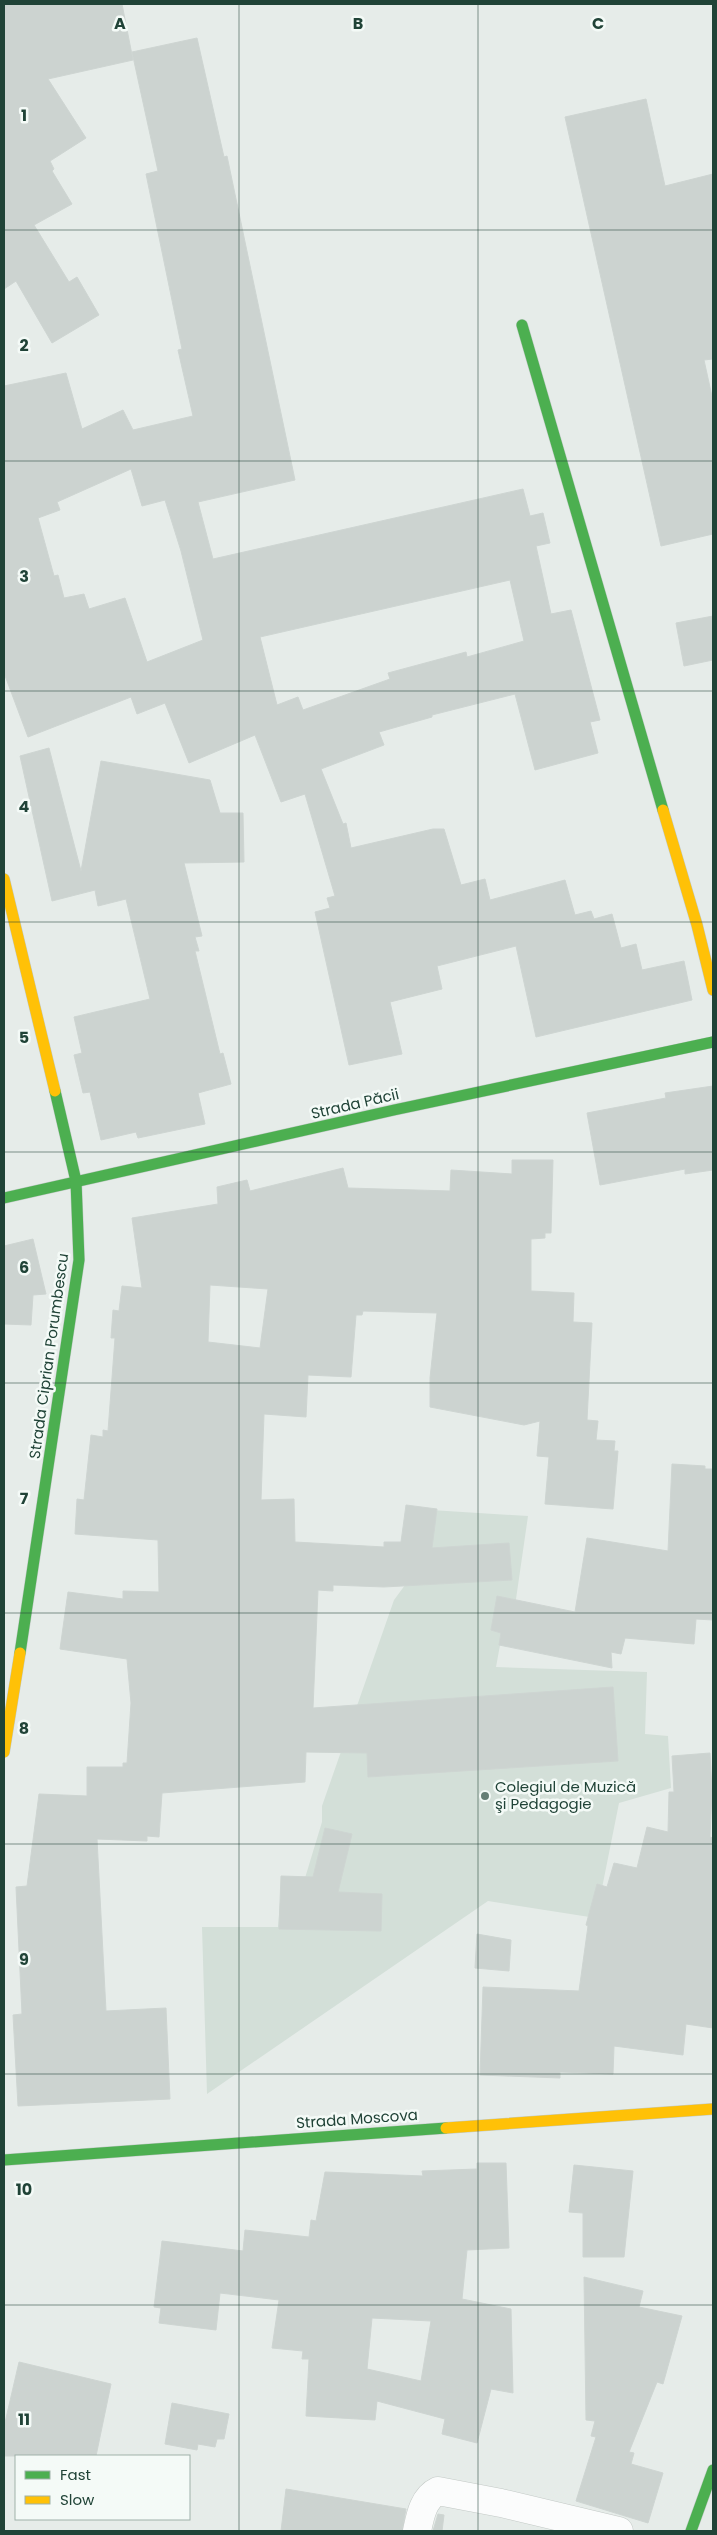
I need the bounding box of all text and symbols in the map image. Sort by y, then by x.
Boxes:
text: A [114,12,126,35]
text: B [353,12,363,35]
text: C [592,12,604,35]
text: 1 [21,104,27,127]
text: 2 [19,334,29,357]
text: 3 [19,565,29,588]
text: 4 [19,795,30,818]
text: 5 [19,1026,29,1049]
street label: Strada Păcii [309,1083,401,1124]
street label: Strada Ciprian Porumbescu [24,1252,73,1460]
text: 6 [19,1256,29,1279]
text: 7 [20,1487,29,1510]
text: 8 [19,1717,29,1740]
place label: Colegiul de Muzică şi Pedagogie [495,1776,636,1814]
marker: Colegiul de Muzică şi Pedagogie [479,1790,491,1802]
text: 9 [19,1948,29,1971]
street label: Strada Moscova [295,2104,419,2133]
text: 10 [16,2178,32,2201]
text: 11 [18,2408,30,2431]
legend [15,2455,190,2520]
text: Fast [60,2464,91,2485]
text: Slow [60,2489,95,2510]

